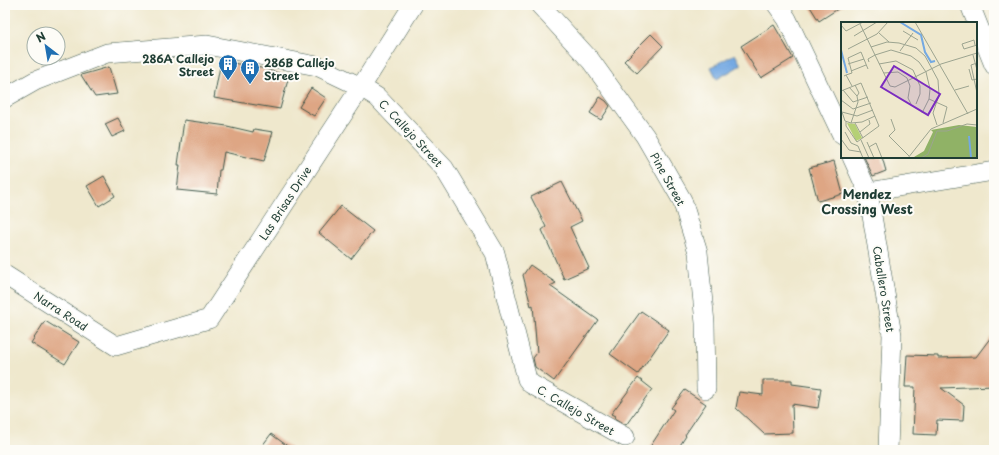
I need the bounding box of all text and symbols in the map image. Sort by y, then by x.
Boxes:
inset map [841,22,977,158]
north arrow [26,26,66,66]
text: N [32,27,49,47]
place label: 286A Callejo Street [142,50,215,80]
building icon: 286A Callejo Street [217,53,239,81]
place label: 286B Callejo Street [264,54,335,84]
building icon: 286B Callejo Street [239,57,261,85]
street label: C. Callejo Street [375,95,447,171]
street label: Pine Street [646,149,690,209]
street label: Las Brisas Drive [255,163,315,243]
district label: Mendez Crossing West [821,184,913,218]
street label: Caballero Street [869,245,899,334]
street label: Narra Road [31,287,91,335]
street label: C. Callejo Street [534,381,618,439]

